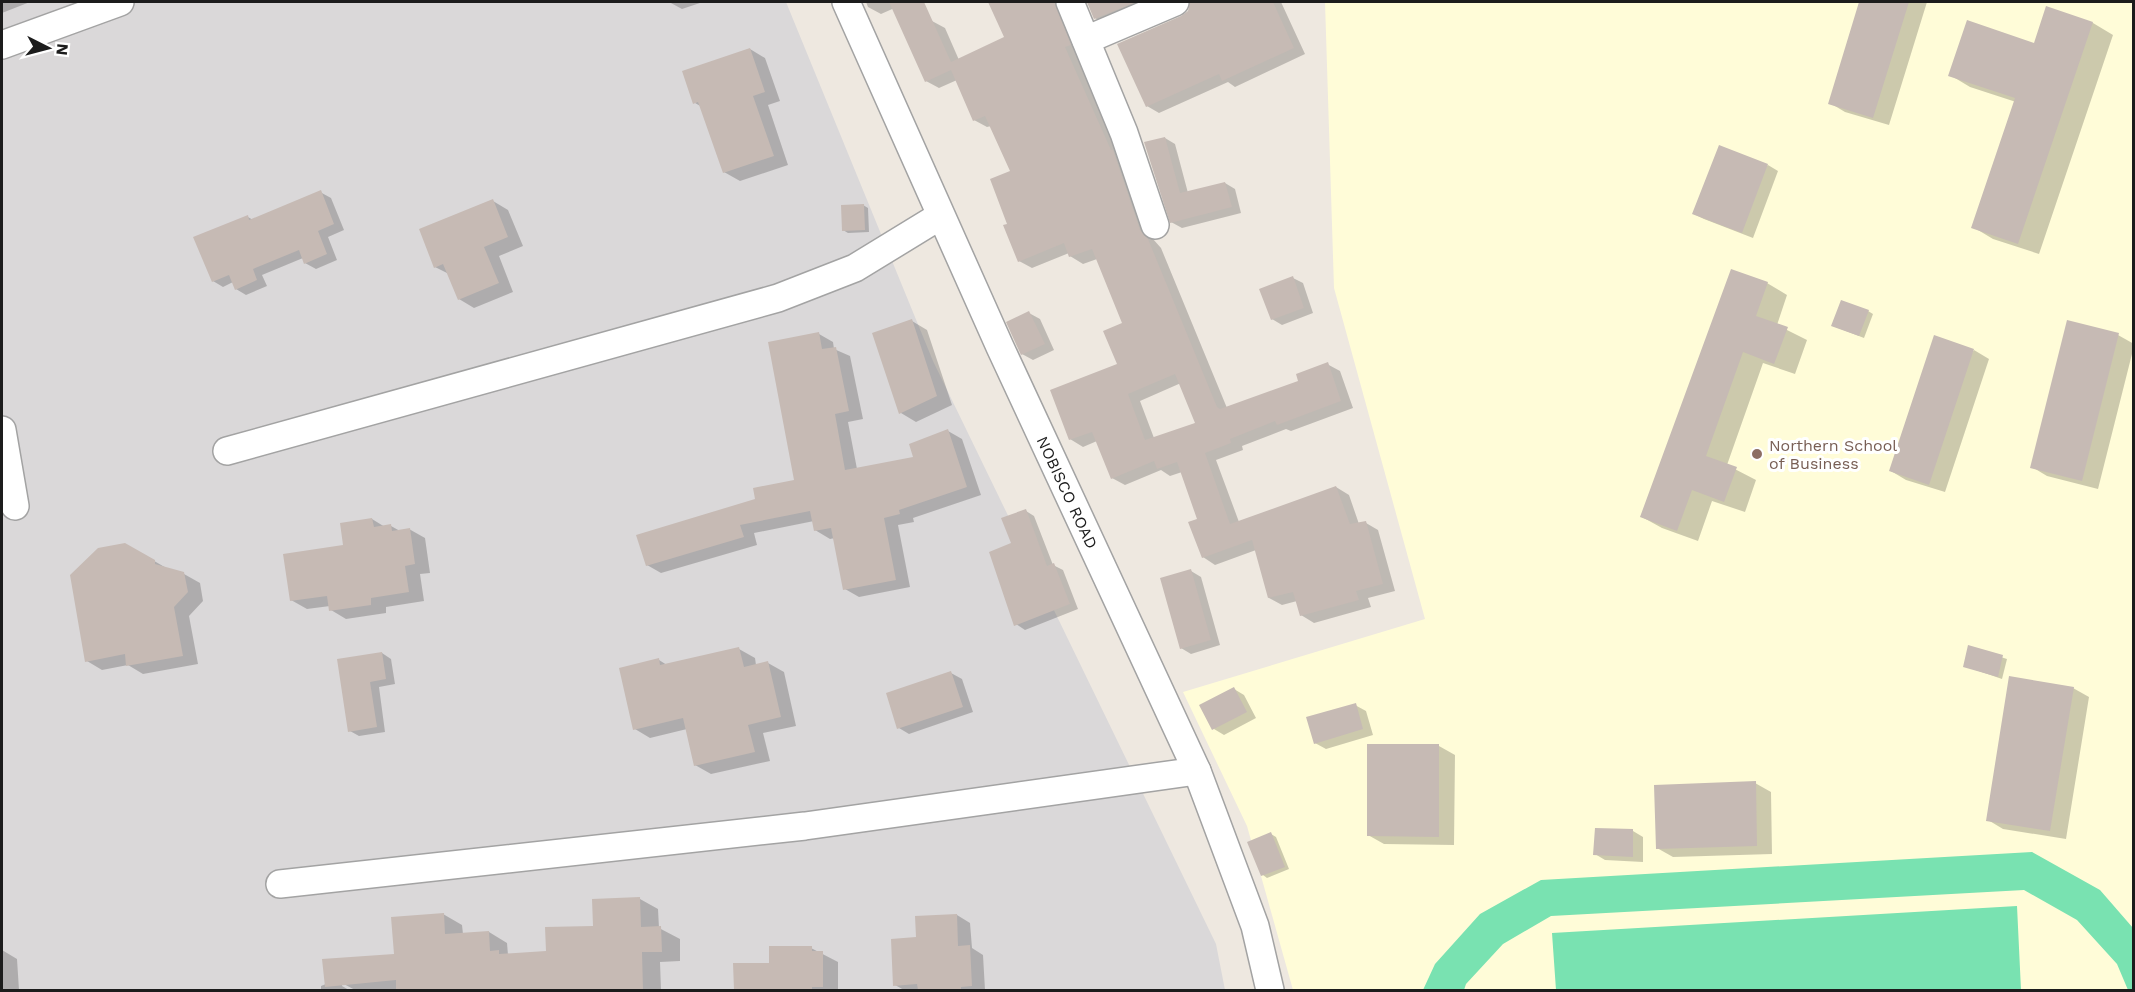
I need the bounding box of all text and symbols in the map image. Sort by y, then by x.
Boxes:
north arrow [18,18,78,78]
text: N [52,43,72,56]
street label: NOBISCO ROAD [1033,433,1102,552]
place label: Northern School of Business [1769,436,1897,473]
marker: Northern School of Business [1750,447,1764,461]

